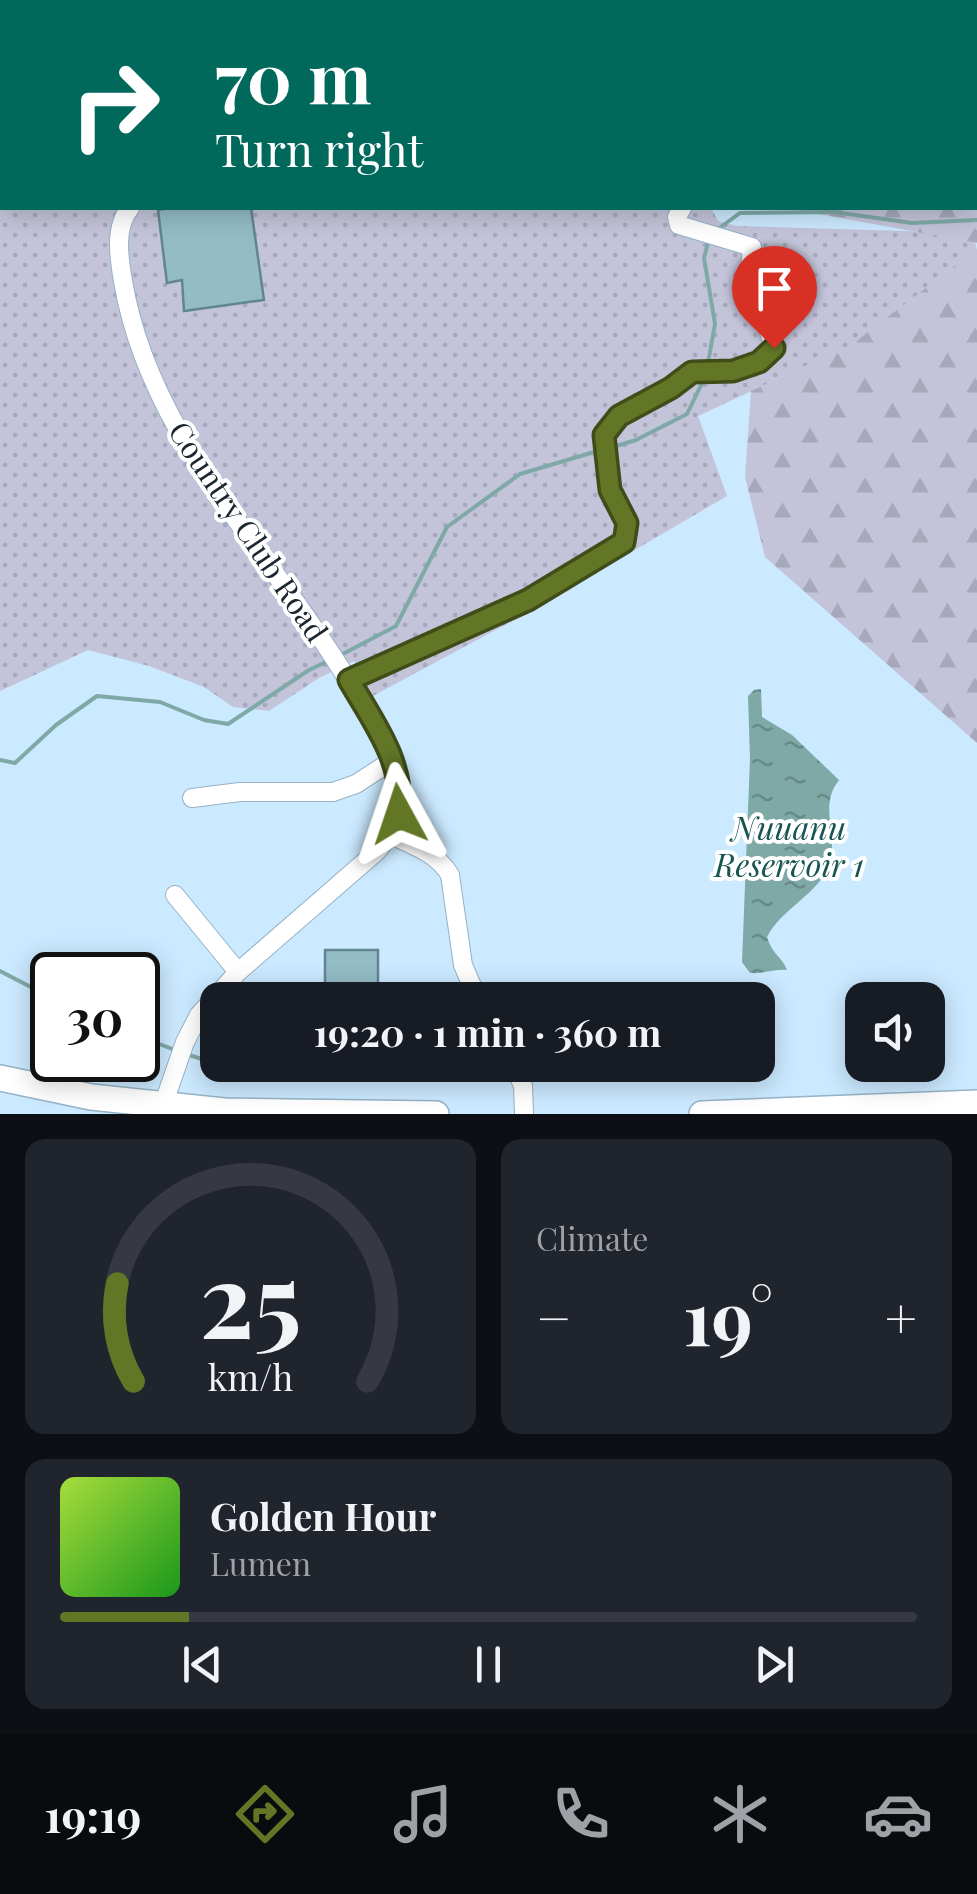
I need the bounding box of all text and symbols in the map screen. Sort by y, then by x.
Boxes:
text: 70 m [215,28,372,122]
icon: right [50,40,180,170]
text: Turn right [215,118,423,178]
pin [732,246,817,349]
icon: arrive [747,261,802,316]
street label: Country Club Road [160,413,338,649]
position arrow [347,762,451,866]
water label: Nuuanu Reservoir 1 [712,805,864,885]
speed limit sign: 30 [30,952,160,1082]
map controls [845,982,945,1082]
button: sound [845,982,945,1082]
text: 19:20 · 1 min · 360 m [314,1006,661,1057]
text: Climate [536,1216,648,1259]
text: 25 [199,1226,302,1365]
text: 19° [683,1265,773,1365]
text: − [536,1279,572,1353]
text: + [885,1279,917,1353]
text: km/h [208,1352,293,1400]
text: Golden Hour [210,1490,436,1541]
text: Lumen [210,1541,311,1584]
icon: previous [175,1637,230,1692]
icon: pause [461,1637,516,1692]
icon: next [747,1637,802,1692]
icon: directions [230,1779,300,1849]
icon: music [388,1779,458,1849]
icon: phone [546,1779,616,1849]
icon: climate [705,1779,775,1849]
icon: car [863,1779,933,1849]
text: 19:19 [44,1784,141,1844]

